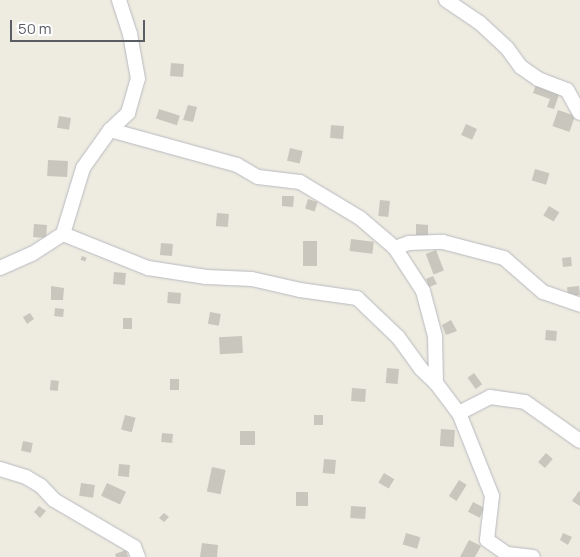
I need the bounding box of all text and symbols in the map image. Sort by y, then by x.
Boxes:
scale bar [12,10,148,42]
text: 50 m [18,18,52,39]

